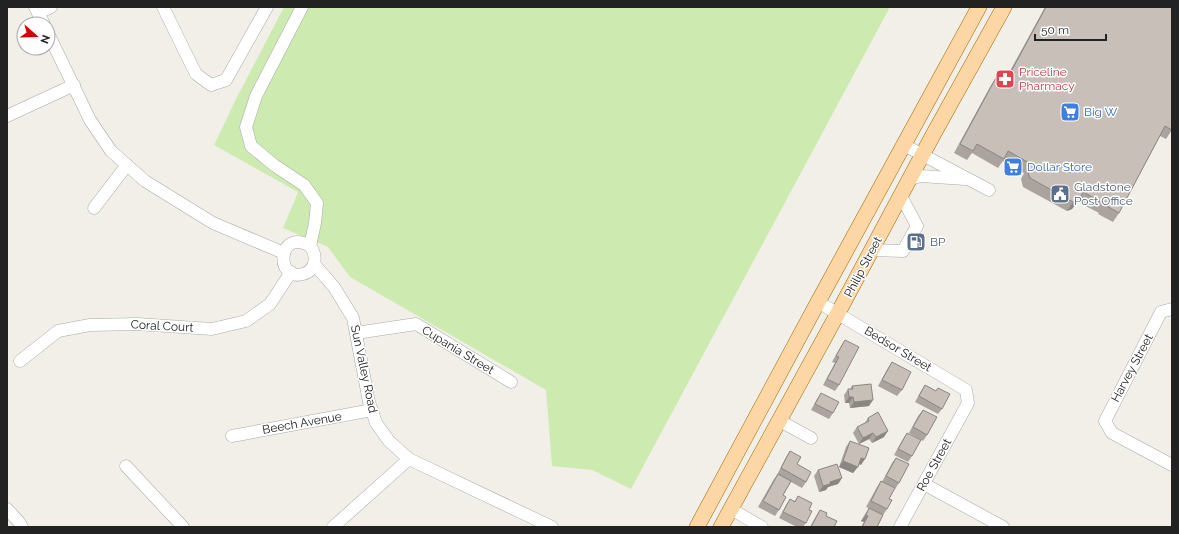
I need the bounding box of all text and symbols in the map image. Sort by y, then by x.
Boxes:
north arrow [16,16,56,56]
scale bar [1035,16,1106,42]
text: 50 m [1041,23,1069,37]
text: N [37,33,52,45]
place label: Priceline Pharmacy [1019,65,1075,93]
pharmacy icon: Priceline Pharmacy [994,68,1016,90]
supermarket icon: Big W [1059,101,1081,123]
place label: Big W [1084,105,1118,119]
supermarket icon: Dollar Store [1002,156,1024,178]
place label: Dollar Store [1027,160,1092,174]
place label: Gladstone Post Office [1074,180,1133,208]
public building icon: Gladstone Post Office [1049,183,1071,205]
fuel station icon: BP [905,231,927,253]
street label: Philip Street [841,234,885,300]
place label: BP [930,235,946,249]
street label: Coral Court [130,317,194,335]
street label: Cupania Street [419,323,497,377]
street label: Sun Valley Road [348,324,380,414]
street label: Bedsor Street [862,324,934,374]
street label: Harvey Street [1108,332,1156,404]
street label: Beech Avenue [261,409,343,437]
street label: Roe Street [914,436,954,494]

